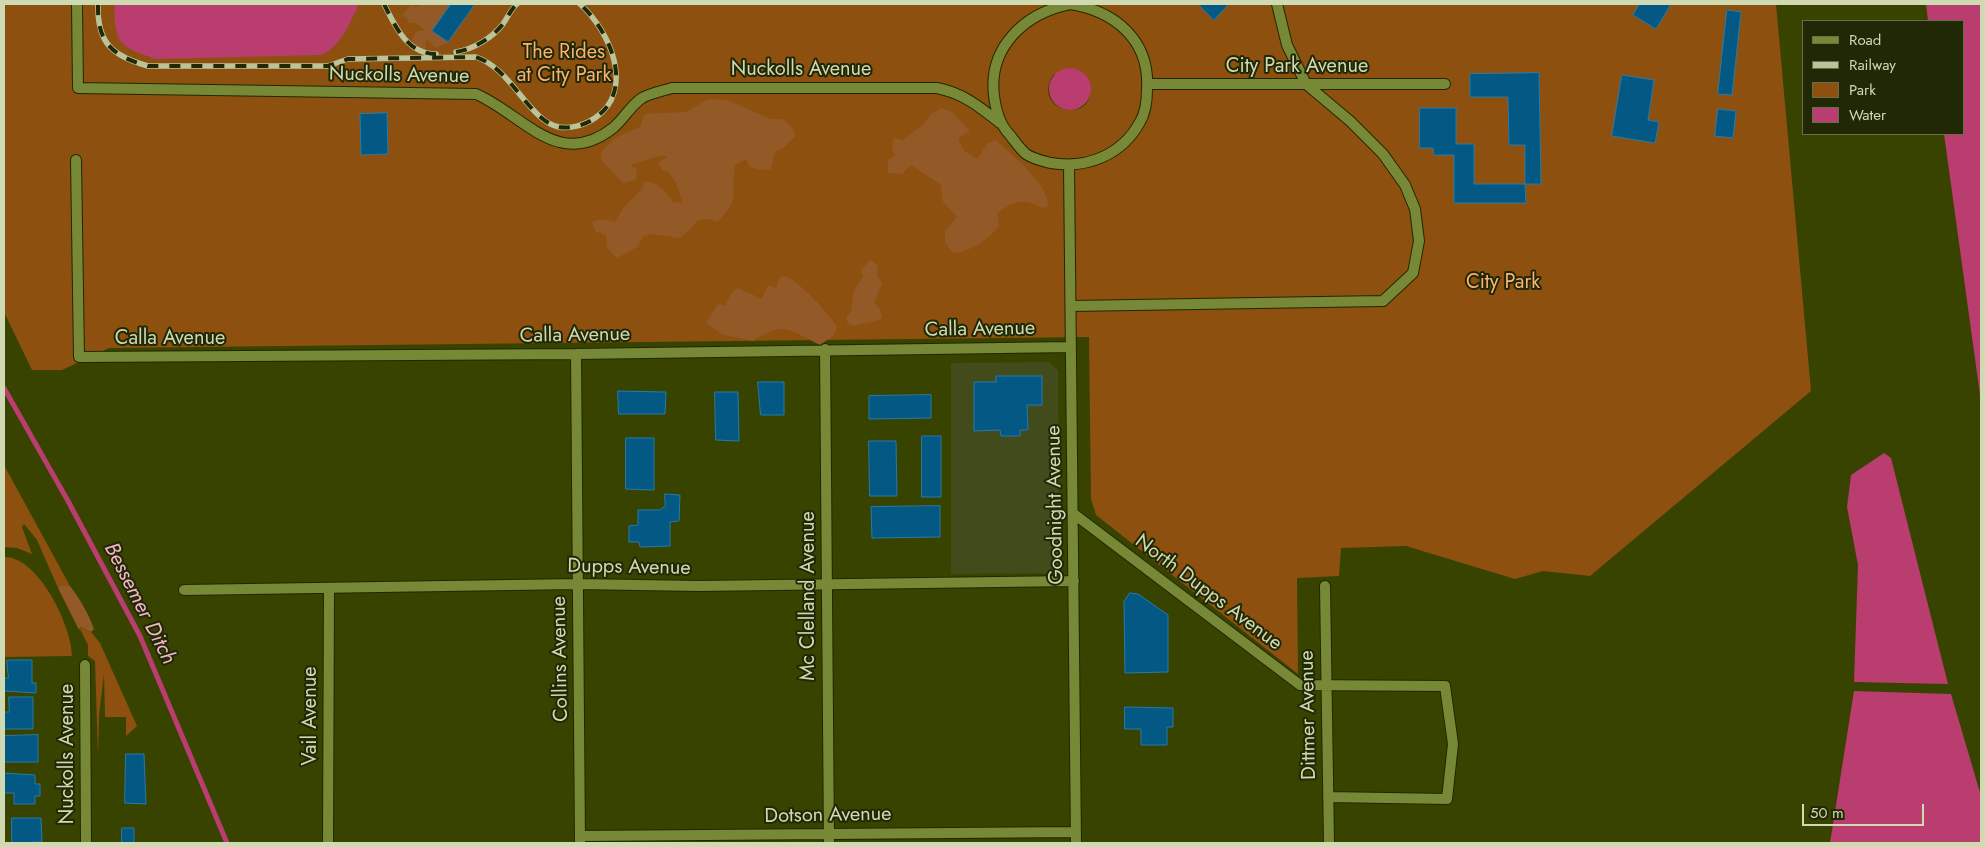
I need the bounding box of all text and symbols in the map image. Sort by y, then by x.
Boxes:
legend [1802,20,1965,135]
text: Road [1849,29,1881,51]
park label: The Rides at City Park [517,41,611,88]
text: Railway [1849,54,1896,76]
street label: City Park Avenue [1226,55,1368,79]
street label: Nuckolls Avenue [731,58,871,82]
street label: Nuckolls Avenue [329,63,469,89]
text: Park [1849,79,1876,101]
text: Water [1849,104,1886,126]
park label: City Park [1466,271,1540,295]
street label: Calla Avenue [925,317,1035,343]
street label: Calla Avenue [520,323,630,349]
street label: Calla Avenue [115,327,225,351]
street label: Goodnight Avenue [1043,425,1069,585]
street label: Mc Clelland Avenue [797,511,821,681]
street label: North Dupps Avenue [1130,530,1286,656]
water label: Bessemer Ditch [98,539,180,669]
street label: Dupps Avenue [567,555,691,581]
street label: Collins Avenue [548,596,574,722]
street label: Dittmer Avenue [1296,650,1322,780]
street label: Vail Avenue [299,667,323,765]
street label: Nuckolls Avenue [56,684,80,824]
scale bar [1805,794,1928,826]
text: 50 m [1810,802,1844,824]
street label: Dotson Avenue [764,803,892,829]

